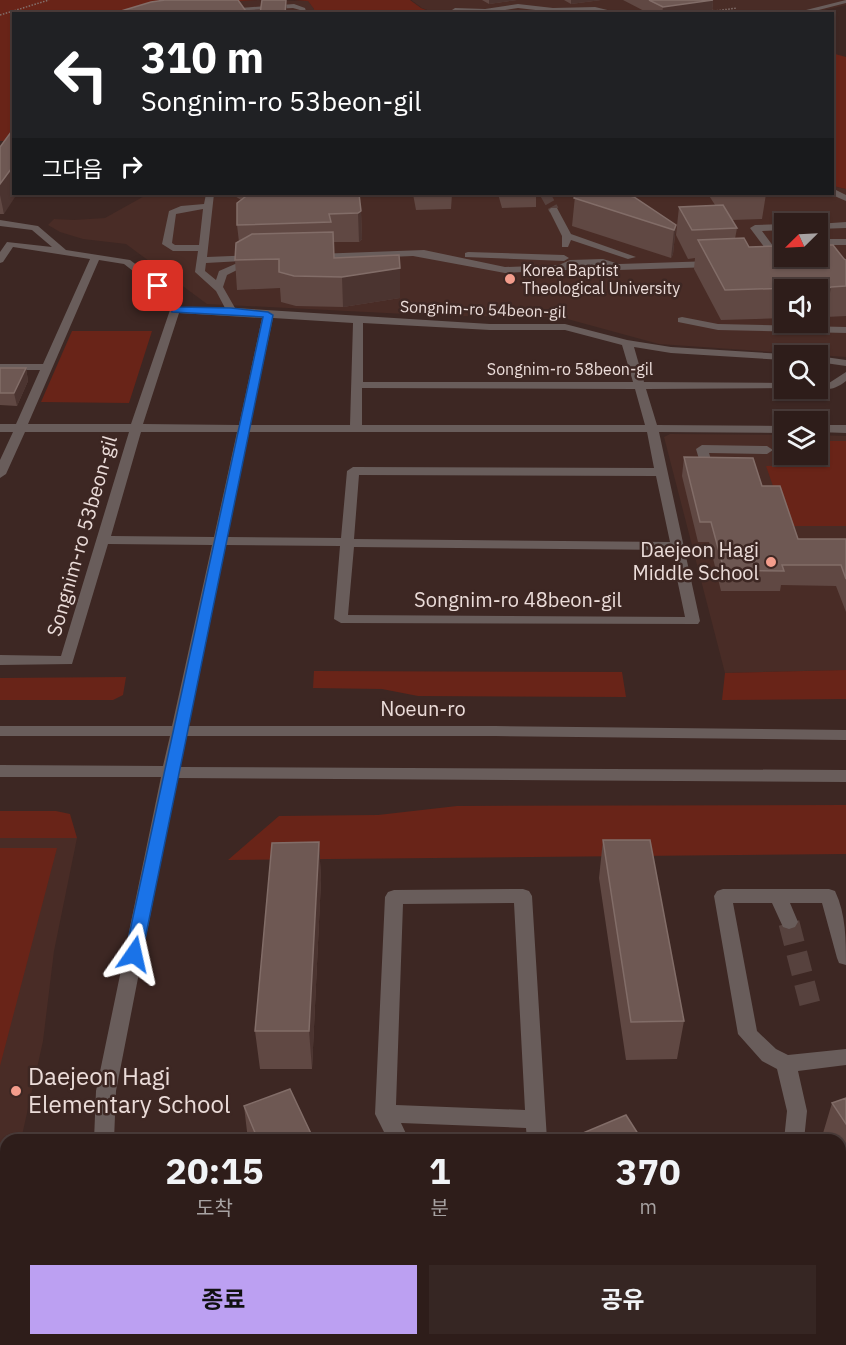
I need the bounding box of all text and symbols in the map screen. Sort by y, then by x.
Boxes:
text: 310 m [141,30,264,85]
icon: left [42,36,120,114]
text: Songnim-ro 53beon-gil [141,83,422,118]
icon: right [115,150,148,183]
text: 그다음 [42,154,103,183]
north arrow [774,213,828,267]
map controls [774,213,828,465]
pin [132,260,183,311]
place label: Korea Baptist Theological University [522,260,680,298]
icon: arrive [141,269,174,302]
marker: Korea Baptist Theological University [503,272,517,286]
button: sound [774,279,828,333]
street label: Songnim-ro 54beon-gil [400,296,566,322]
button: search [774,345,828,399]
street label: Songnim-ro 58beon-gil [487,359,653,379]
button: layers [774,411,828,465]
street label: Songnim-ro 53beon-gil [40,432,123,639]
place label: Daejeon Hagi Middle School [633,536,759,586]
marker: Daejeon Hagi Middle School [764,555,778,569]
street label: Songnim-ro 48beon-gil [414,586,622,613]
street label: Noeun-ro [380,695,466,722]
position arrow [102,922,166,986]
place label: Daejeon Hagi Elementary School [28,1060,230,1120]
marker: Daejeon Hagi Elementary School [9,1084,23,1098]
text: 20:15 [165,1147,264,1194]
text: 1 [429,1147,451,1194]
text: 370 [616,1148,681,1195]
text: m [640,1193,657,1220]
text: 도착 [196,1194,233,1221]
text: 분 [431,1194,449,1221]
button: 종료 [30,1265,417,1334]
button: 공유 [429,1265,816,1334]

